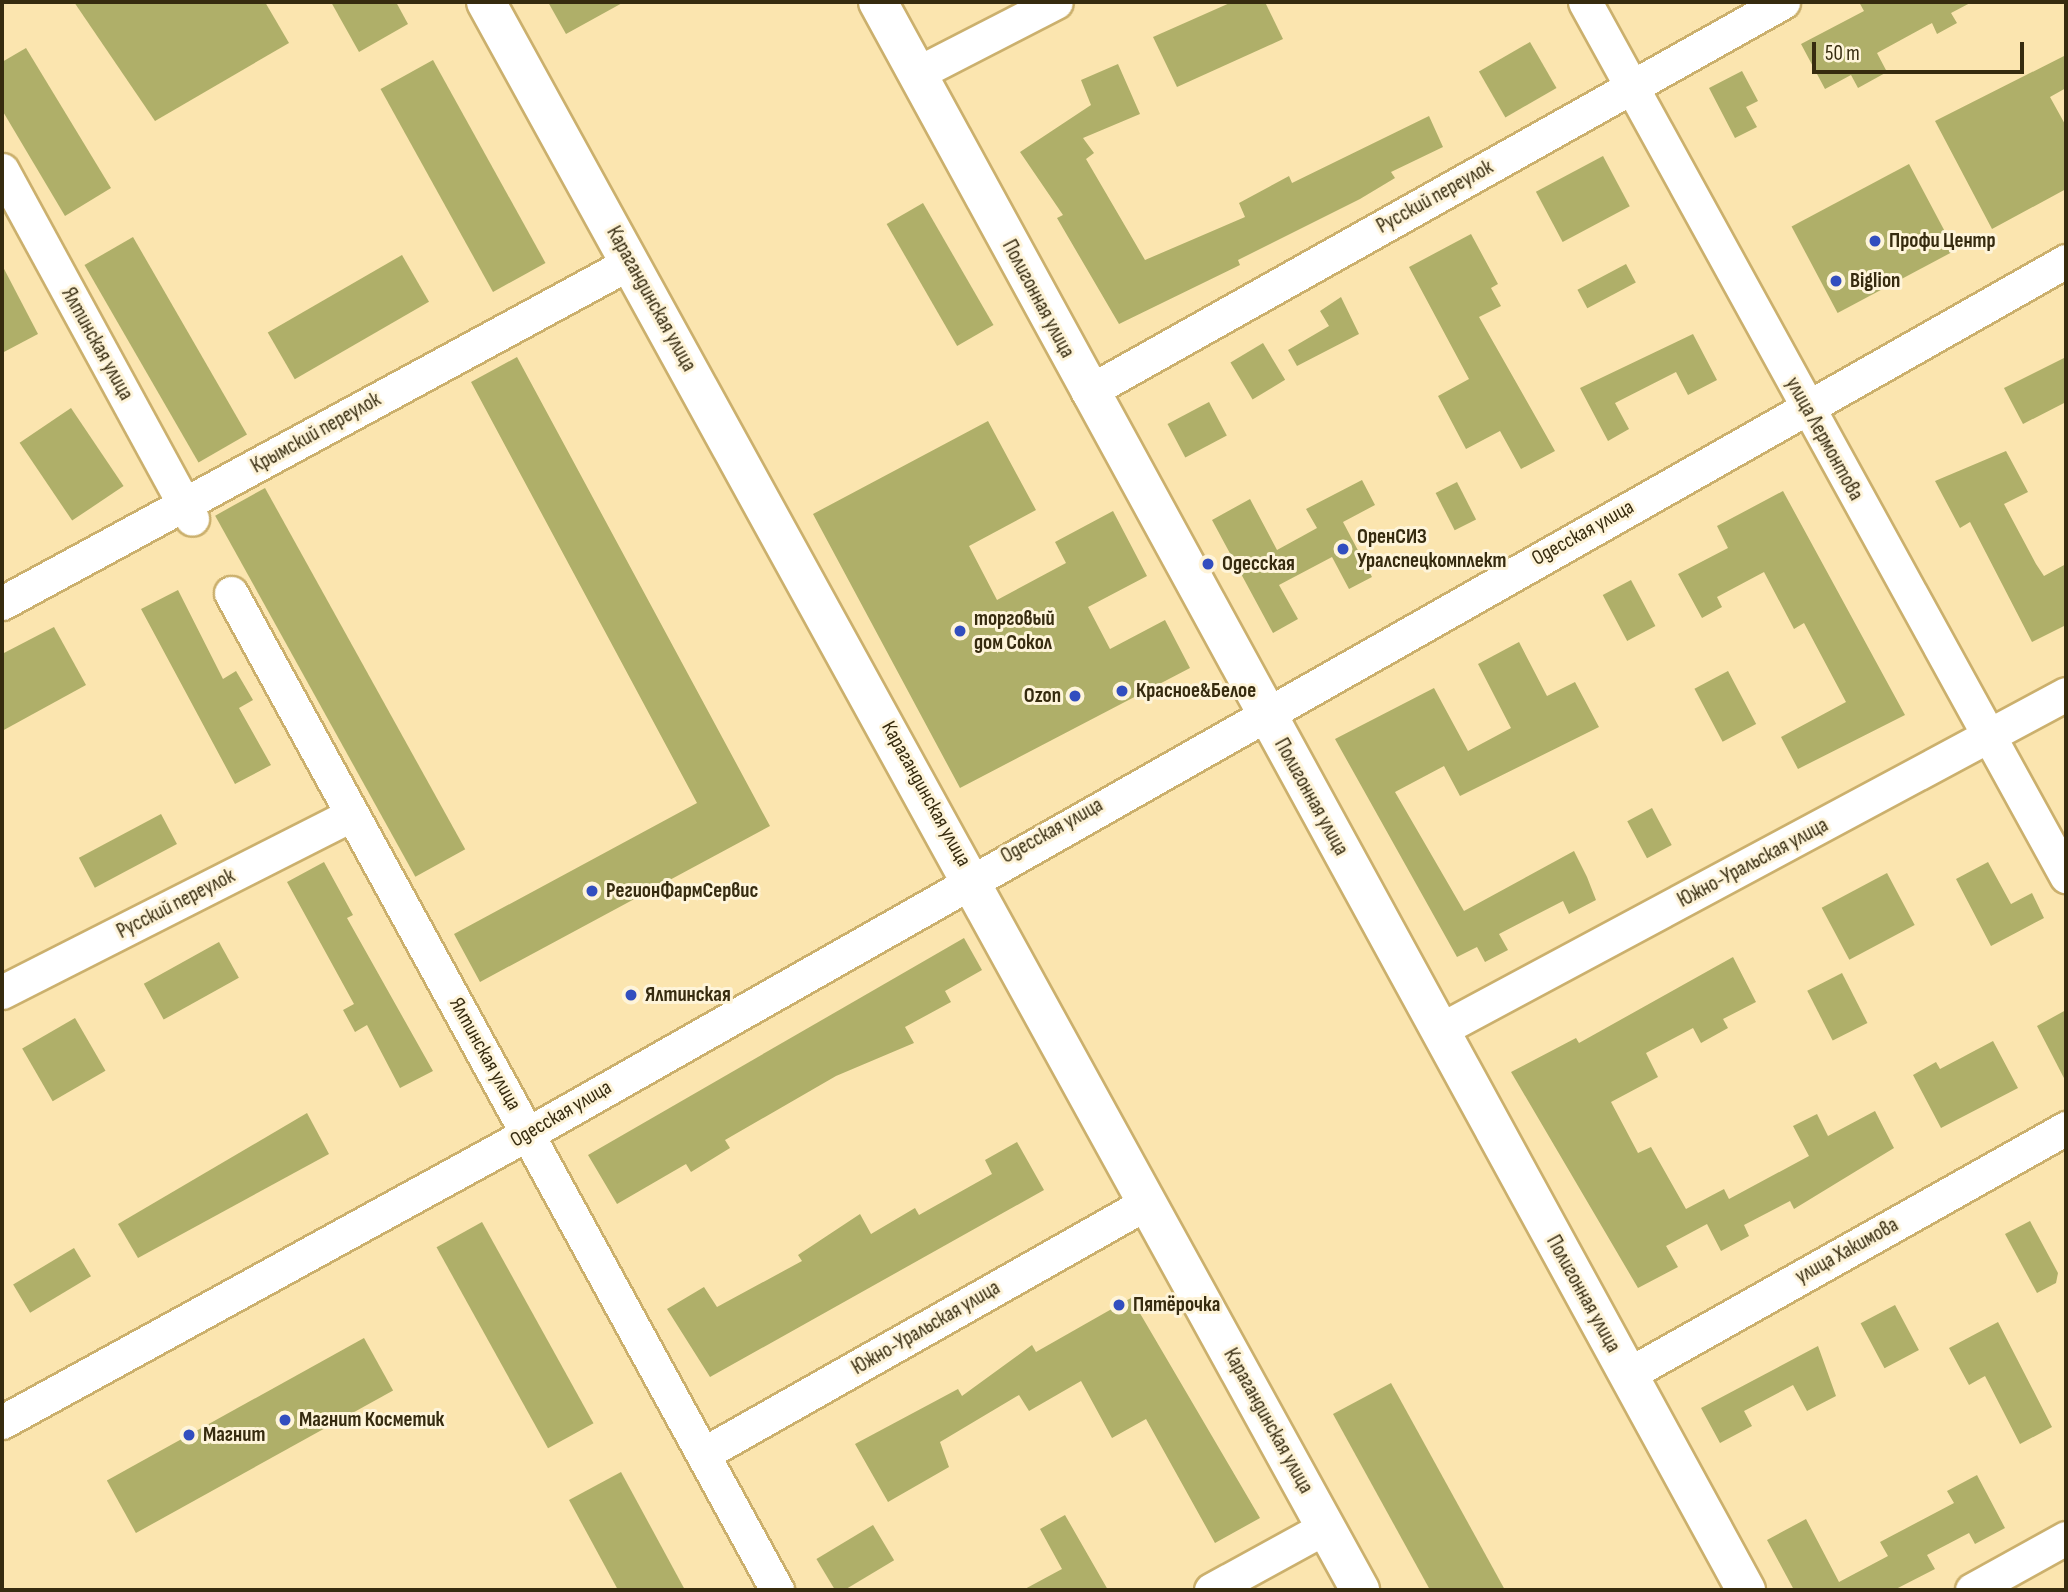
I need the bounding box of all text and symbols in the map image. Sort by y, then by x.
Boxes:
scale bar [1816,28,2028,72]
text: 50 m [1825,41,1860,66]
street label: Русский переулок [1372,155,1498,239]
street label: Карагандинская улица [601,222,701,376]
place label: Профи Центр [1889,228,1996,254]
marker: Профи Центр [1867,233,1883,249]
street label: Полигонная улица [996,236,1080,362]
place label: Biglion [1850,268,1900,294]
marker: Biglion [1828,273,1844,289]
street label: Ялтинская улица [56,283,138,405]
street label: улица Лермонтова [1780,373,1868,505]
street label: Крымский переулок [247,387,385,479]
street label: Одесская улица [1528,495,1638,571]
place label: ОренСИЗ Уралспецкомплект [1357,524,1506,574]
marker: ОренСИЗ Уралспецкомплект [1335,541,1351,557]
place label: Одесская [1222,551,1295,577]
marker: Одесская [1200,556,1216,572]
place label: торговый дом Сокол [974,606,1055,656]
marker: торговый дом Сокол [952,623,968,639]
place label: Красное&Белое [1136,678,1256,704]
place label: Ozon [1024,683,1061,709]
marker: Красное&Белое [1114,683,1130,699]
marker: Ozon [1067,688,1083,704]
street label: Карагандинская улица [876,717,976,871]
street label: Полигонная улица [1268,734,1354,860]
street label: Одесская улица [997,793,1107,869]
street label: Южно-Уральская улица [1673,813,1833,913]
street label: Русский переулок [113,863,239,945]
place label: РегионФармСервис [606,878,758,904]
marker: РегионФармСервис [584,883,600,899]
place label: Ялтинская [645,982,731,1008]
marker: Ялтинская [623,987,639,1003]
street label: Ялтинская улица [444,993,526,1115]
street label: Одесская улица [506,1075,616,1153]
street label: улица Хакимова [1791,1212,1903,1290]
street label: Полигонная улица [1540,1231,1626,1357]
street label: Южно-Уральская улица [847,1275,1005,1381]
place label: Пятёрочка [1133,1292,1220,1318]
marker: Пятёрочка [1111,1297,1127,1313]
street label: Карагандинская улица [1218,1344,1318,1498]
place label: Магнит Косметик [299,1407,444,1433]
marker: Магнит Косметик [277,1412,293,1428]
place label: Магнит [203,1422,265,1448]
marker: Магнит [181,1427,197,1443]

